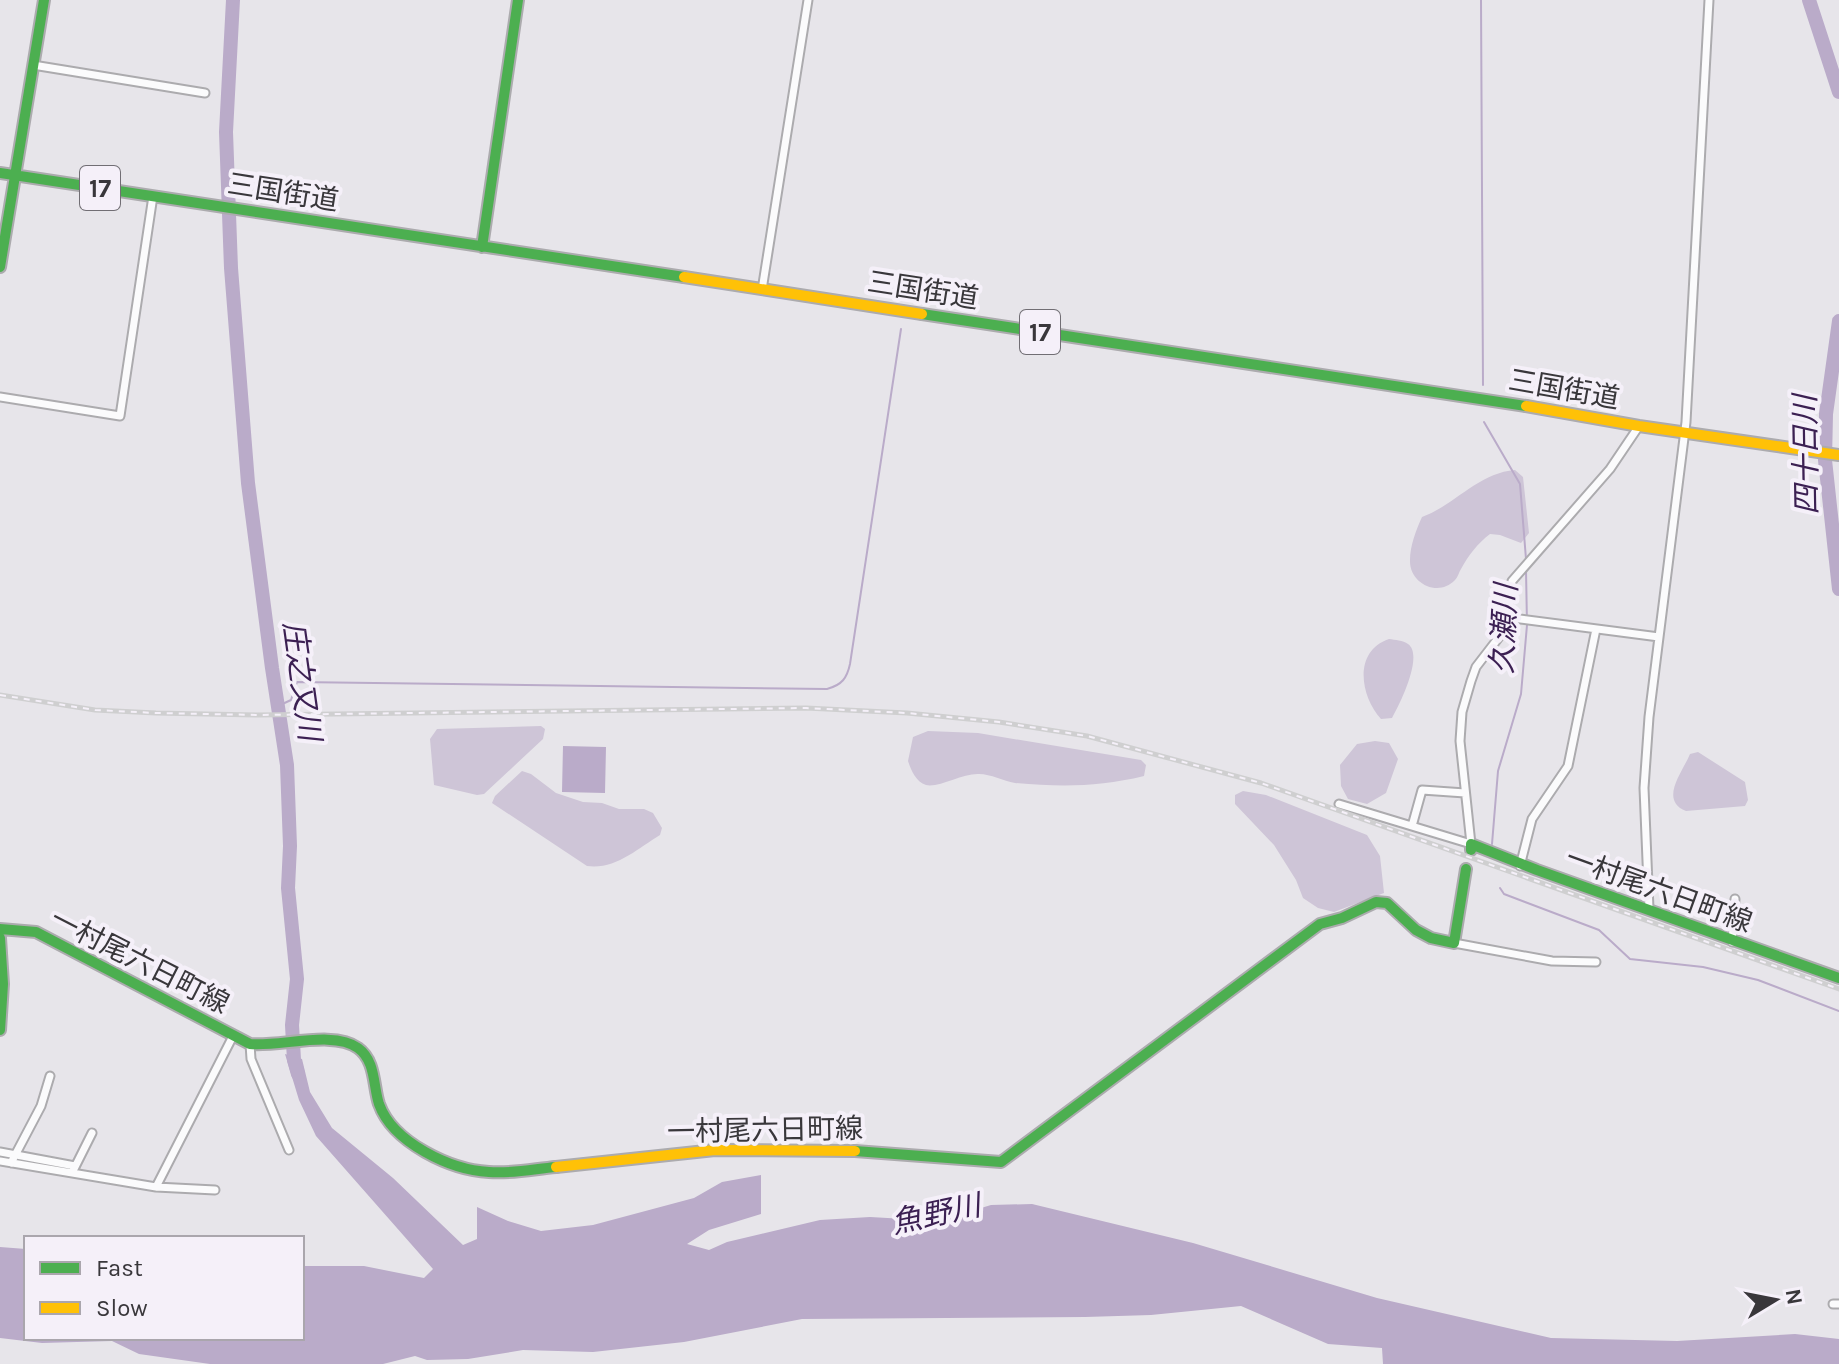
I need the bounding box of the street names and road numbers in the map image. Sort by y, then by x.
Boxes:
road number: 17 [80,166,120,210]
street label: 三国街道 [225,167,341,217]
street label: 三国街道 [865,265,981,315]
road number: 17 [1020,310,1060,354]
street label: 三国街道 [1506,363,1622,415]
street label: 一村尾六日町線 [1561,841,1757,939]
street label: 一村尾六日町線 [45,902,235,1020]
street label: 一村尾六日町線 [667,1112,863,1148]

